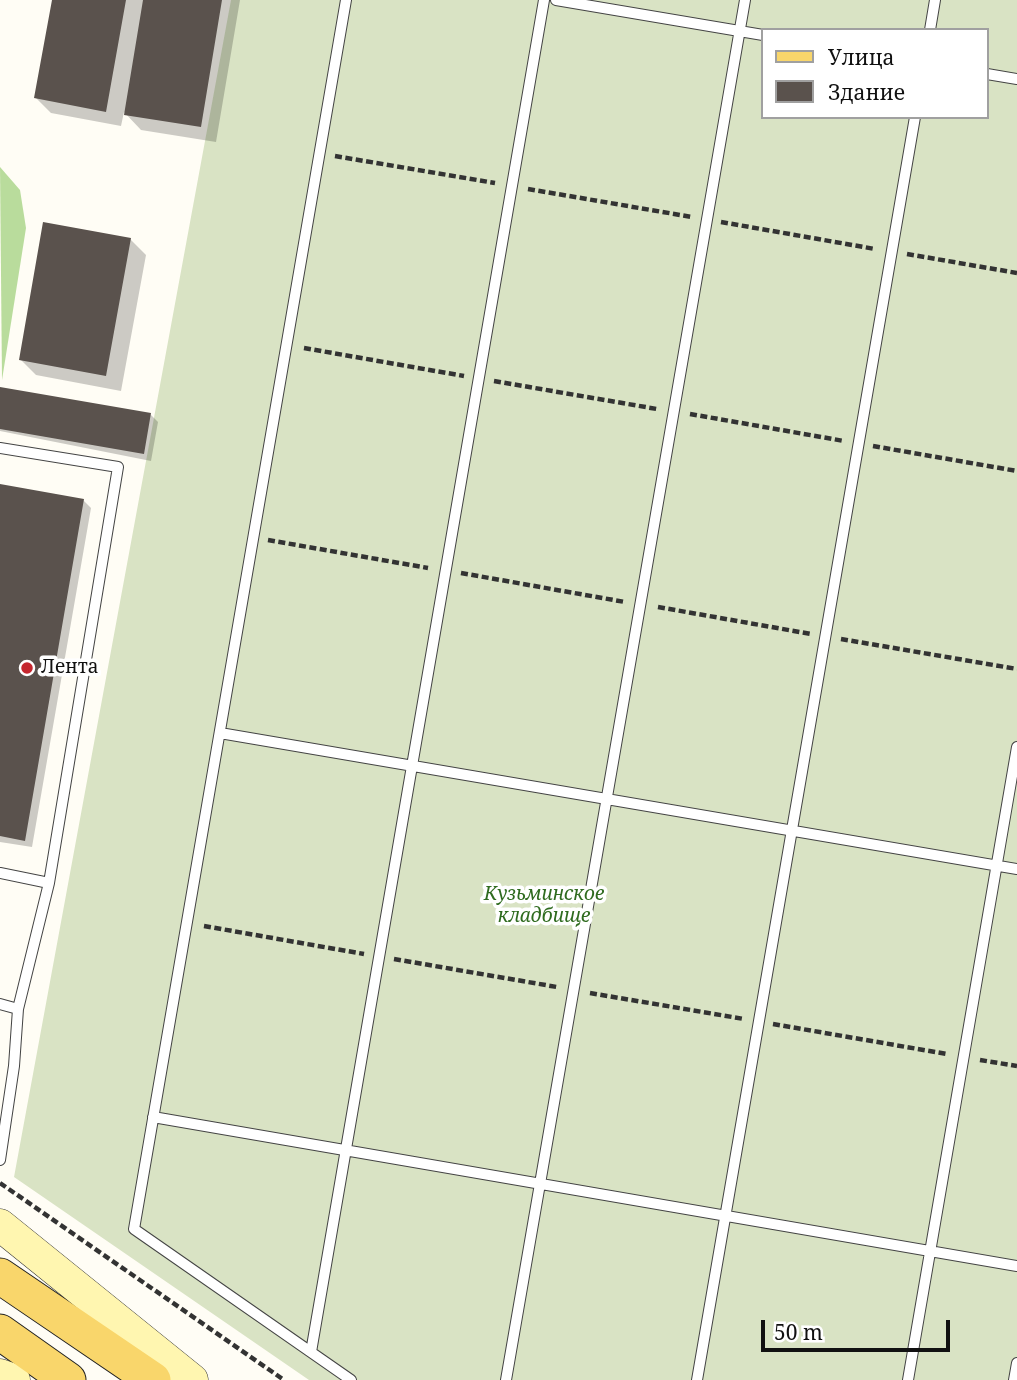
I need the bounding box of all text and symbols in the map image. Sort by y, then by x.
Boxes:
legend [762,28,989,119]
text: Улица [828,43,895,71]
text: Здание [828,78,905,106]
place label: Лента [41,657,99,679]
marker: Лента [19,660,35,676]
park label: Кузьминское кладбище [484,884,604,928]
scale bar [765,1306,954,1350]
text: 50 m [774,1318,823,1346]

